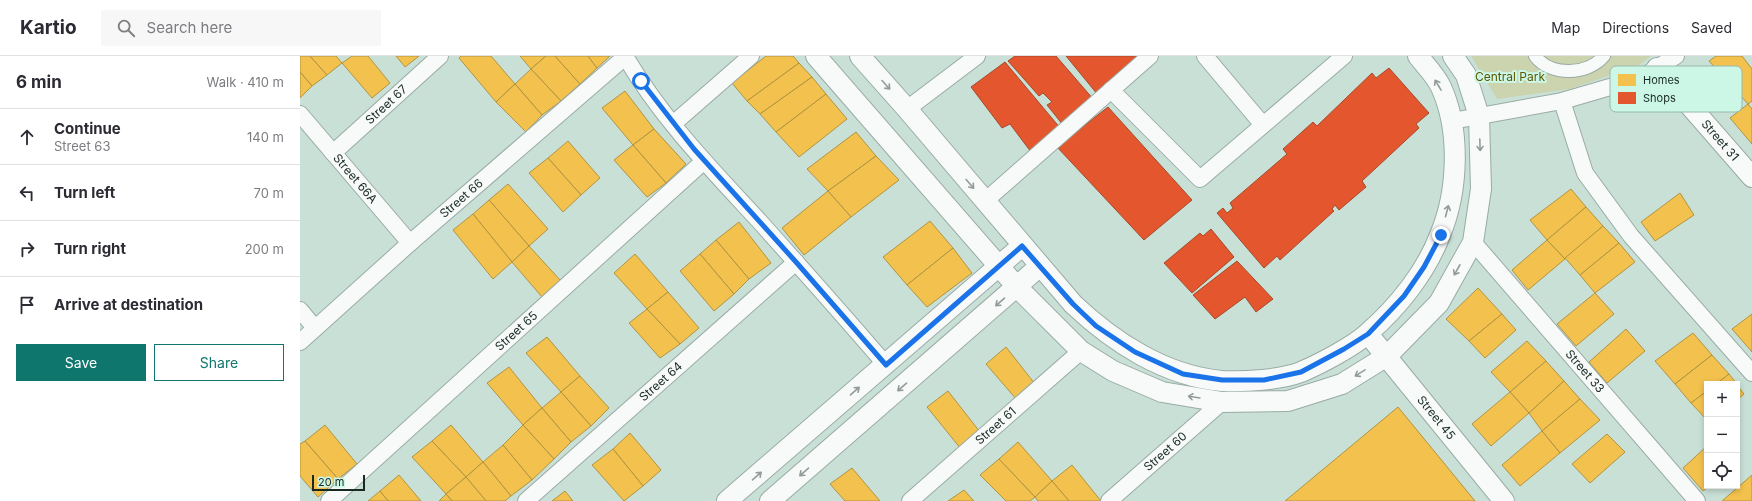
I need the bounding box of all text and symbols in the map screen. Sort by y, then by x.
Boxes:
search box [101,10,381,46]
text: Kartio [20,16,77,39]
icon: search [115,17,137,39]
text: Search here [147,18,232,37]
text: Map [1551,19,1580,36]
text: Directions [1602,19,1669,36]
text: Saved [1691,19,1732,36]
legend [1610,66,1742,112]
park label: Central Park [1475,69,1545,84]
text: 6 min [16,72,62,92]
route start [632,72,650,90]
text: Homes [1643,73,1680,87]
text: Walk · 410 m [207,74,284,90]
one-way arrow [1434,79,1442,91]
one-way arrow [881,80,890,90]
street label: Street 67 [362,81,410,127]
text: Shops [1643,91,1676,105]
street label: Street 31 [1699,116,1742,164]
text: Continue [54,119,121,138]
icon: ahead [16,126,38,148]
text: 140 m [247,129,284,145]
text: Street 63 [54,138,110,154]
one-way arrow [1476,138,1483,151]
street label: Street 66A [330,150,381,206]
street label: Street 66 [436,175,486,221]
one-way arrow [966,179,975,189]
icon: left [16,182,38,204]
text: Turn left [54,183,115,202]
text: 70 m [254,185,284,201]
one-way arrow [1444,205,1451,218]
route end [1432,226,1450,244]
icon: right [16,238,38,260]
text: Turn right [54,239,126,258]
text: 200 m [245,241,284,257]
one-way arrow [1453,264,1461,276]
icon: arrive [16,294,38,316]
text: Arrive at destination [54,295,203,314]
one-way arrow [995,297,1006,306]
street label: Street 65 [492,308,540,354]
button: Save [16,344,146,381]
button: Share [154,344,284,381]
street label: Street 33 [1563,346,1608,396]
street label: Street 64 [636,358,685,404]
one-way arrow [1354,370,1366,378]
map controls [1704,381,1740,489]
button: + [1704,381,1740,417]
one-way arrow [897,382,907,391]
one-way arrow [850,386,861,395]
street label: Street 45 [1414,392,1459,442]
one-way arrow [1188,393,1201,401]
street label: Street 61 [972,403,1019,447]
button: − [1704,417,1740,453]
street label: Street 60 [1140,428,1190,474]
button: locate [1704,453,1740,489]
one-way arrow [798,467,809,476]
one-way arrow [751,471,762,480]
scale bar [312,473,365,492]
text: 20 m [318,475,344,489]

